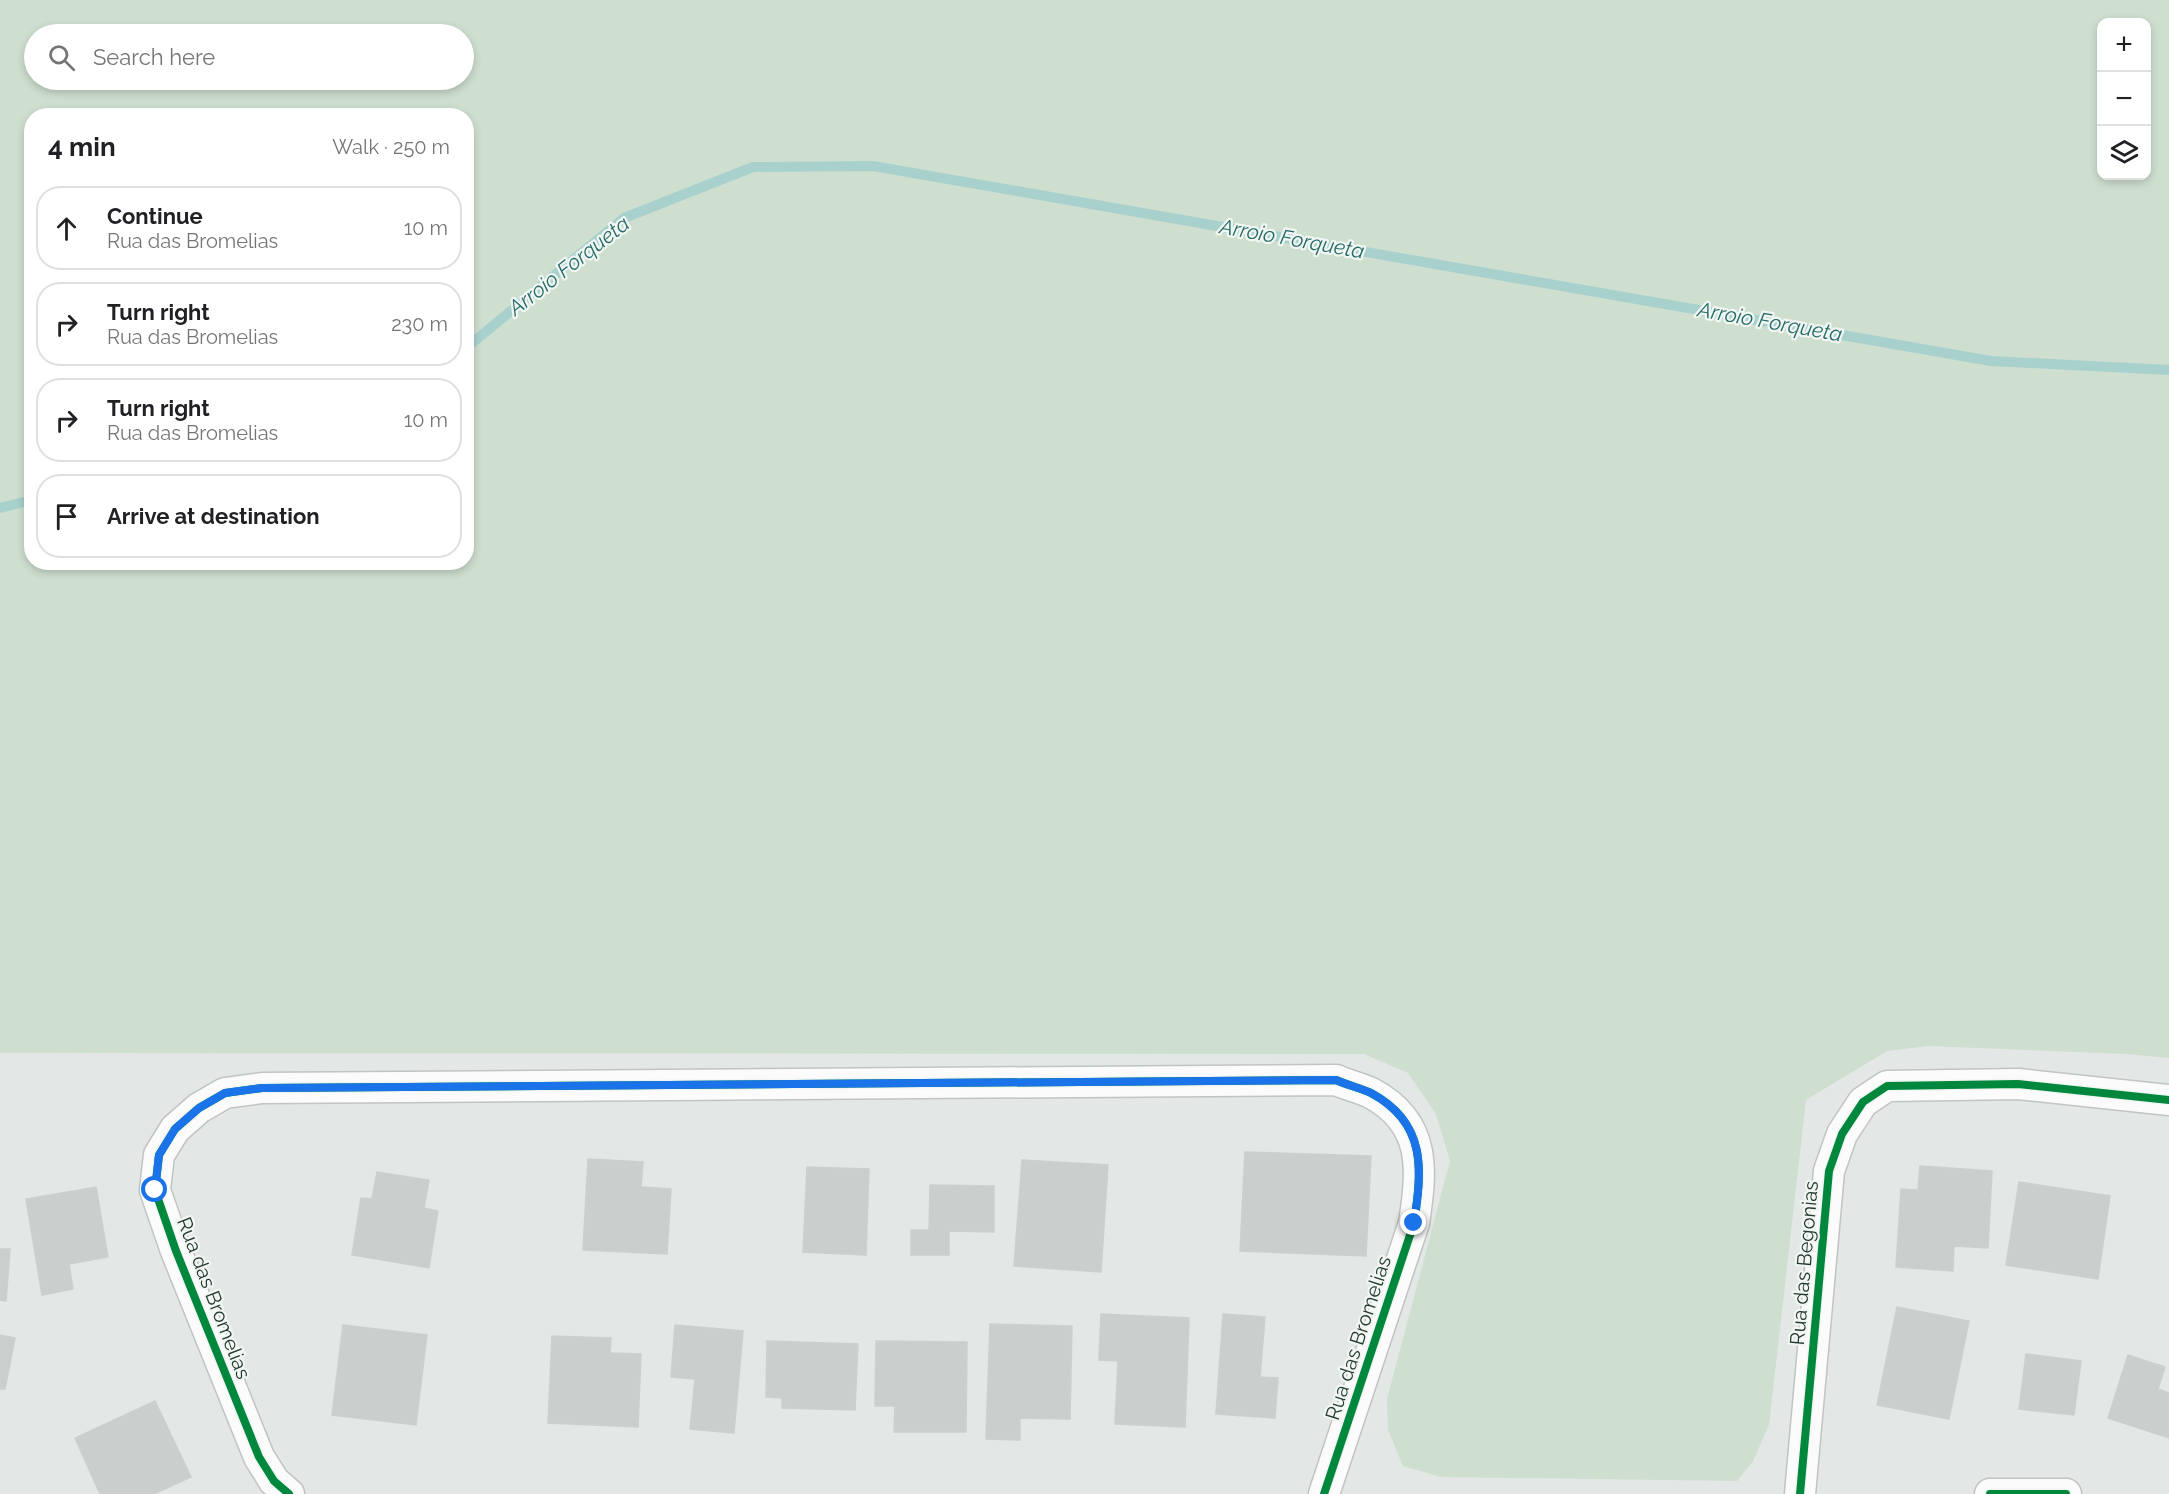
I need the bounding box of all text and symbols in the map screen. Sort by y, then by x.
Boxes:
map controls [2097,18,2151,180]
button: + [2097,18,2151,72]
search box [24,24,474,90]
icon: search [45,41,78,74]
text: Search here [93,44,215,70]
button: − [2097,72,2151,126]
button: layers [2097,126,2151,180]
text: 4 min [48,132,116,162]
text: Walk · 250 m [332,135,450,159]
text: Continue [107,203,203,229]
water label: Arroio Forqueta [502,211,634,321]
icon: ahead [50,212,83,245]
water label: Arroio Forqueta [1217,213,1366,264]
text: 10 m [404,216,448,240]
text: Rua das Bromelias [107,229,278,253]
water label: Arroio Forqueta [1695,296,1844,347]
text: Turn right [107,299,210,325]
icon: right [50,308,83,341]
text: 230 m [391,312,448,336]
text: Rua das Bromelias [107,325,278,349]
text: Turn right [107,395,210,421]
icon: right [50,404,83,437]
text: 10 m [404,408,448,432]
text: Rua das Bromelias [107,421,278,445]
icon: arrive [50,500,83,533]
text: Arrive at destination [107,503,320,529]
route start [141,1176,167,1202]
street label: Rua das Begonias [1785,1180,1823,1346]
route end [1400,1209,1426,1235]
street label: Rua das Bromelias [172,1214,256,1382]
street label: Rua das Bromelias [1320,1253,1396,1423]

